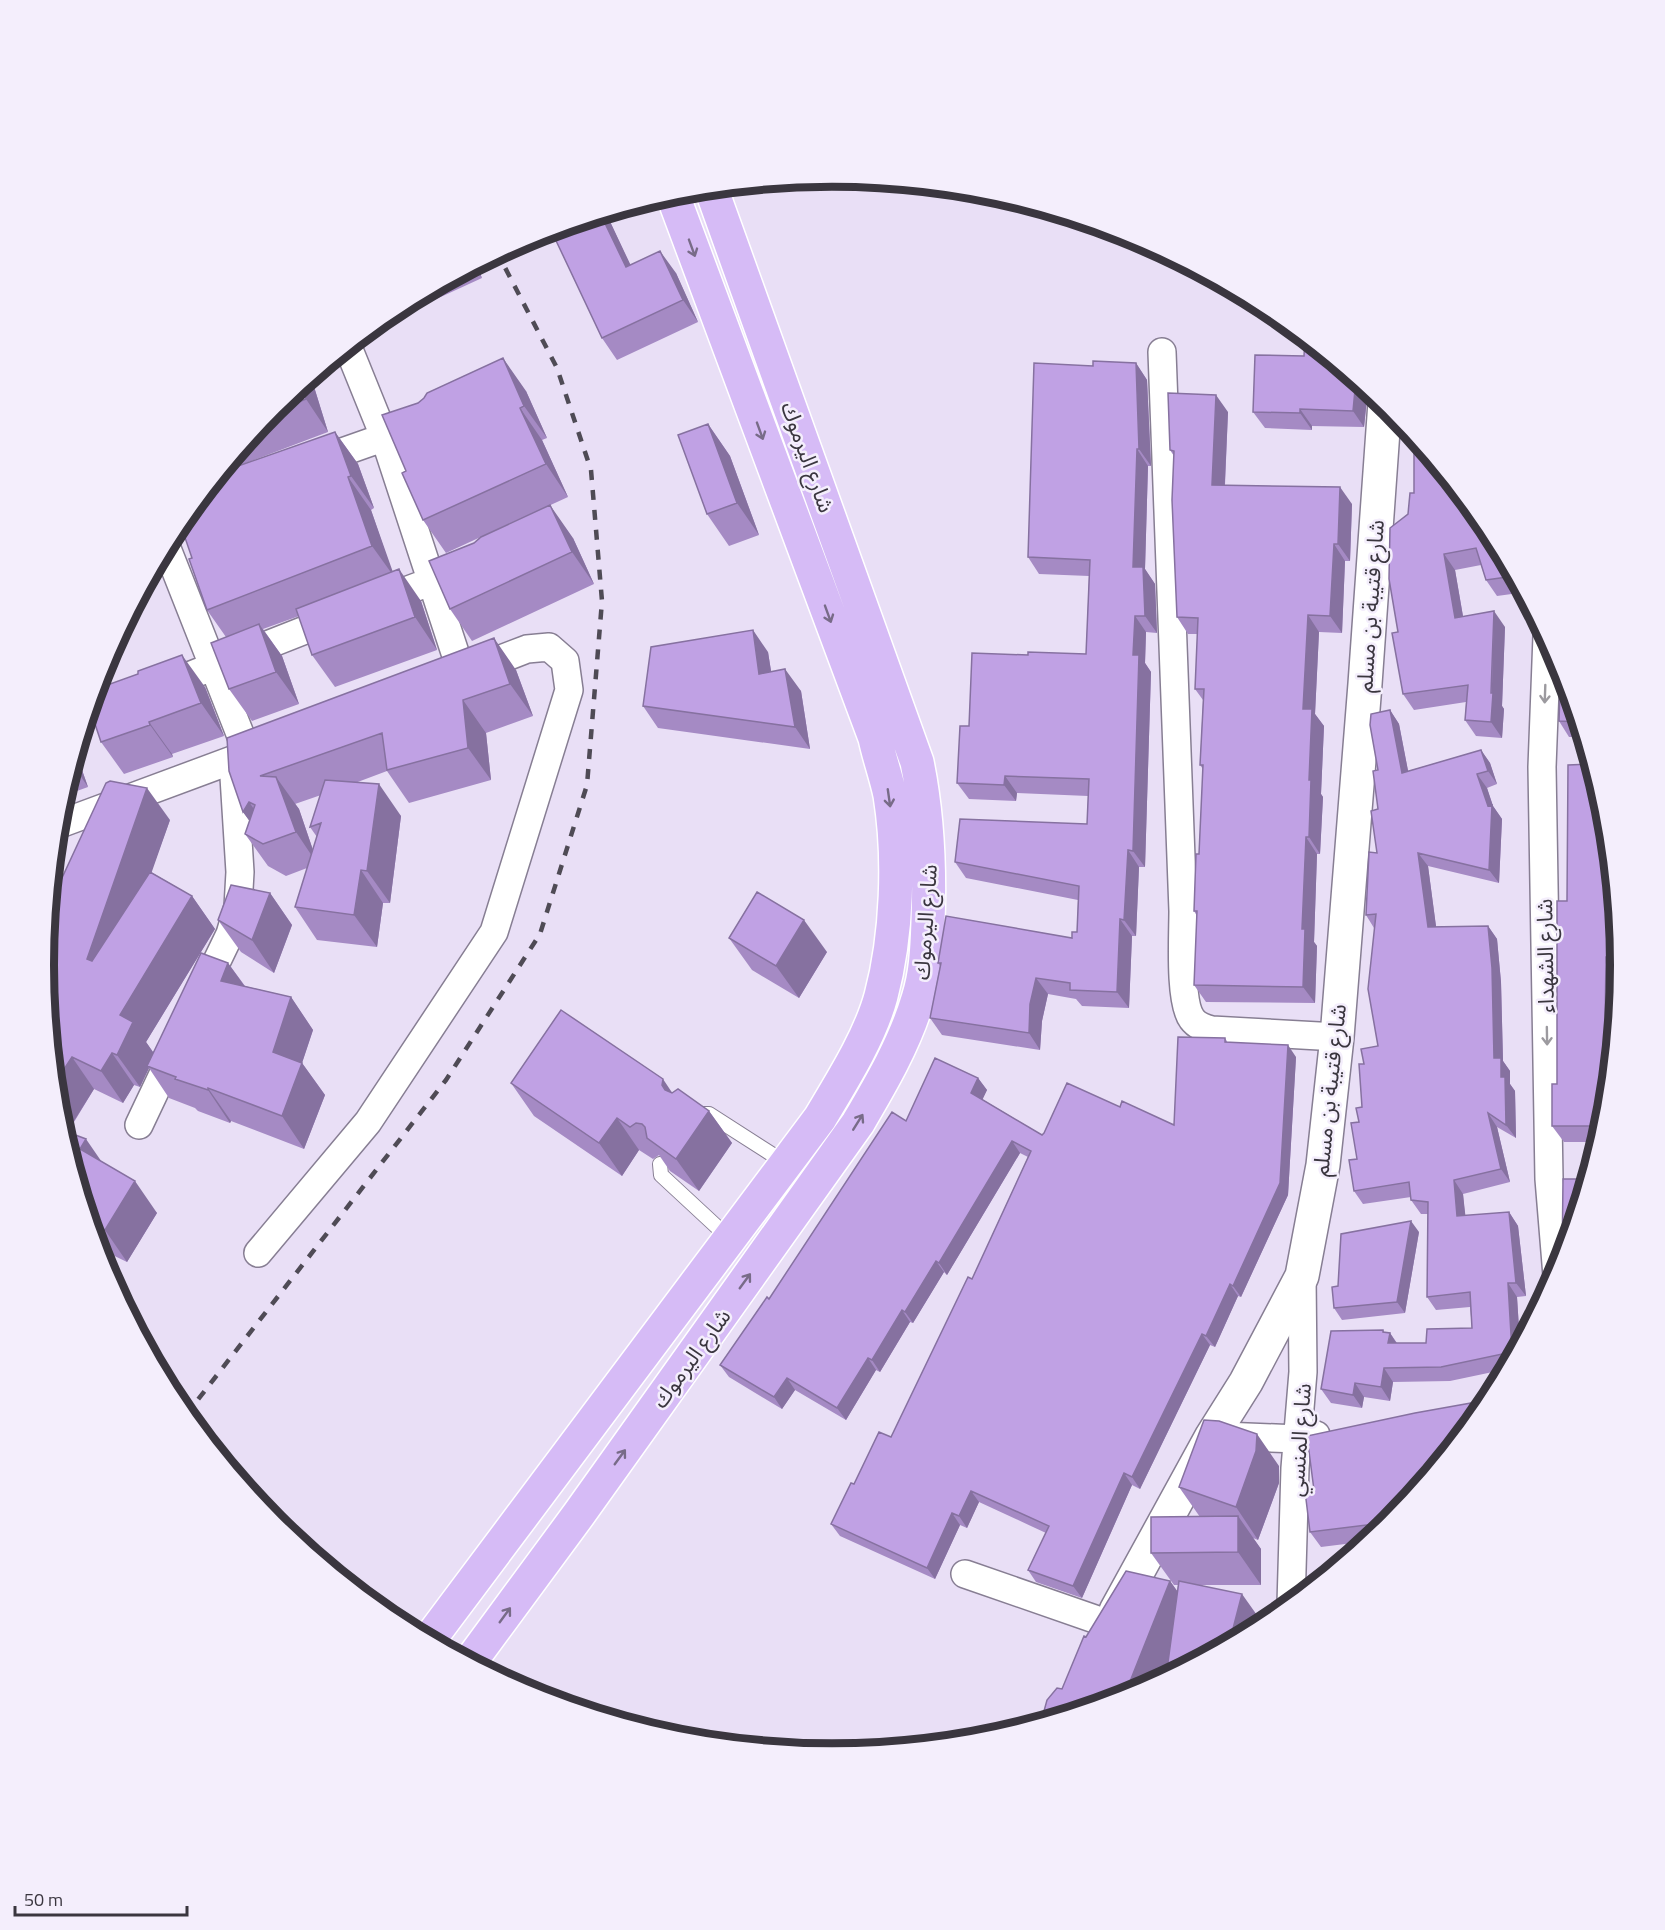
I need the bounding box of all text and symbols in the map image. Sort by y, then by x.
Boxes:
one-way arrow [687,238,698,257]
street label: شارع اليرموك [772,397,844,517]
one-way arrow [755,421,766,440]
street label: شارع قتيبة بن مسلم [1347,518,1393,694]
one-way arrow [824,604,835,622]
one-way arrow [1539,684,1550,704]
one-way arrow [884,788,895,808]
street label: شارع اليرموك [904,863,946,981]
street label: شارع الشهداء [1527,898,1563,1014]
street label: شارع قتيبة بن مسلم [1303,1002,1355,1178]
one-way arrow [1541,1026,1553,1046]
one-way arrow [852,1114,865,1131]
one-way arrow [739,1274,752,1290]
street label: شارع اليرموك [643,1301,739,1415]
street label: شارع المنسي [1278,1382,1320,1498]
one-way arrow [614,1449,626,1466]
one-way arrow [499,1607,511,1623]
scale bar [15,1879,188,1917]
text: 50 m [24,1886,63,1913]

